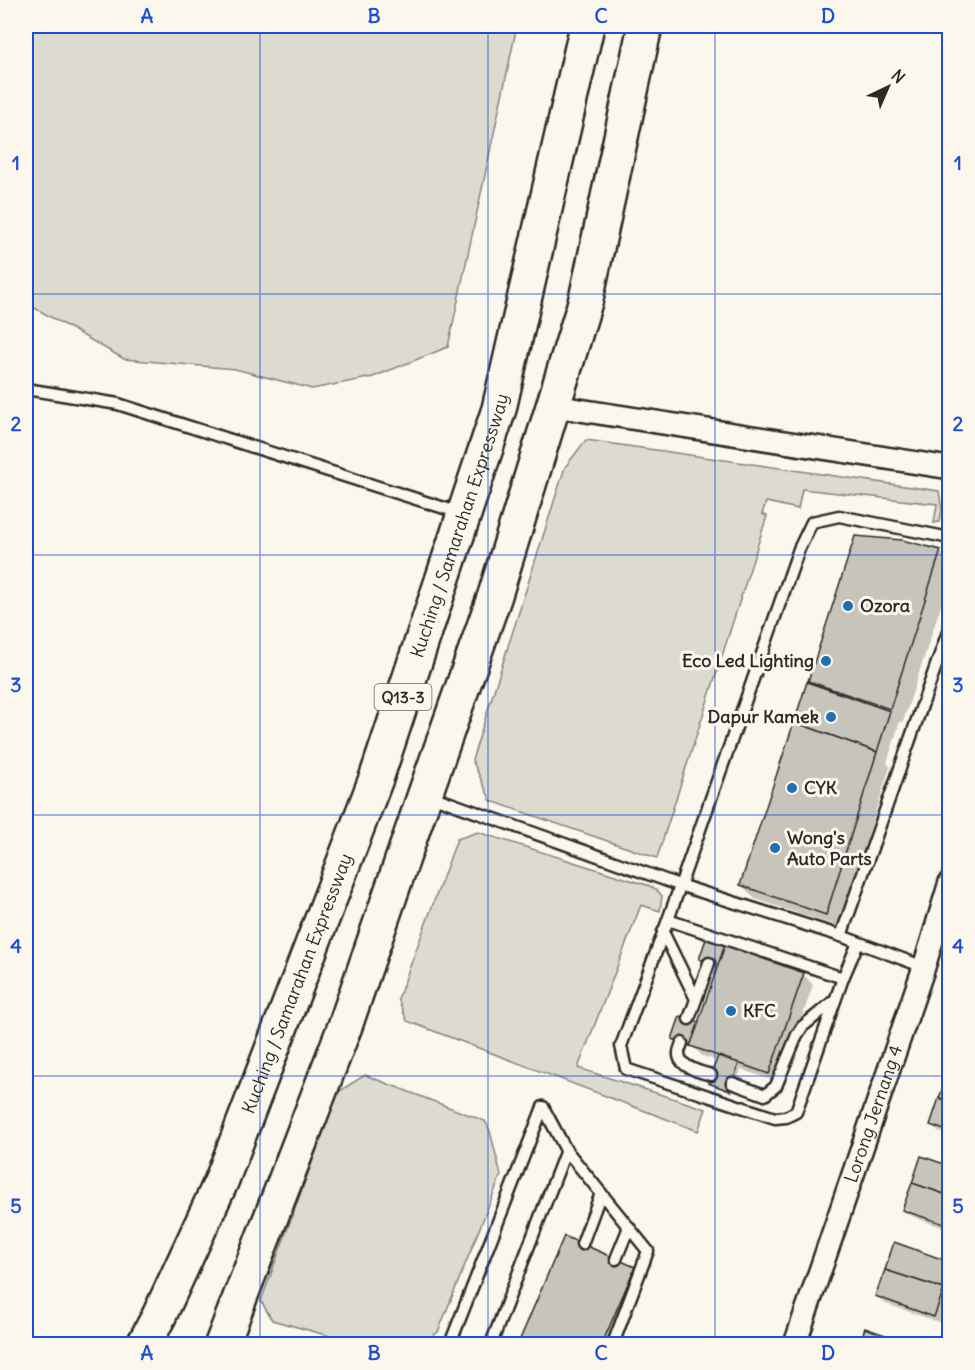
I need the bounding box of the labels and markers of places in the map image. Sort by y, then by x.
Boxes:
place label: Ozora [860,594,910,617]
marker: Ozora [841,599,855,613]
place label: Eco Led Lighting [682,649,814,672]
marker: Eco Led Lighting [819,654,833,668]
place label: Dapur Kamek [708,705,819,728]
marker: Dapur Kamek [824,710,838,724]
place label: CYK [804,776,838,799]
marker: CYK [785,781,799,795]
place label: Wong's Auto Parts [787,826,872,870]
marker: Wong's Auto Parts [768,841,782,855]
place label: KFC [743,999,776,1022]
marker: KFC [724,1004,738,1018]

